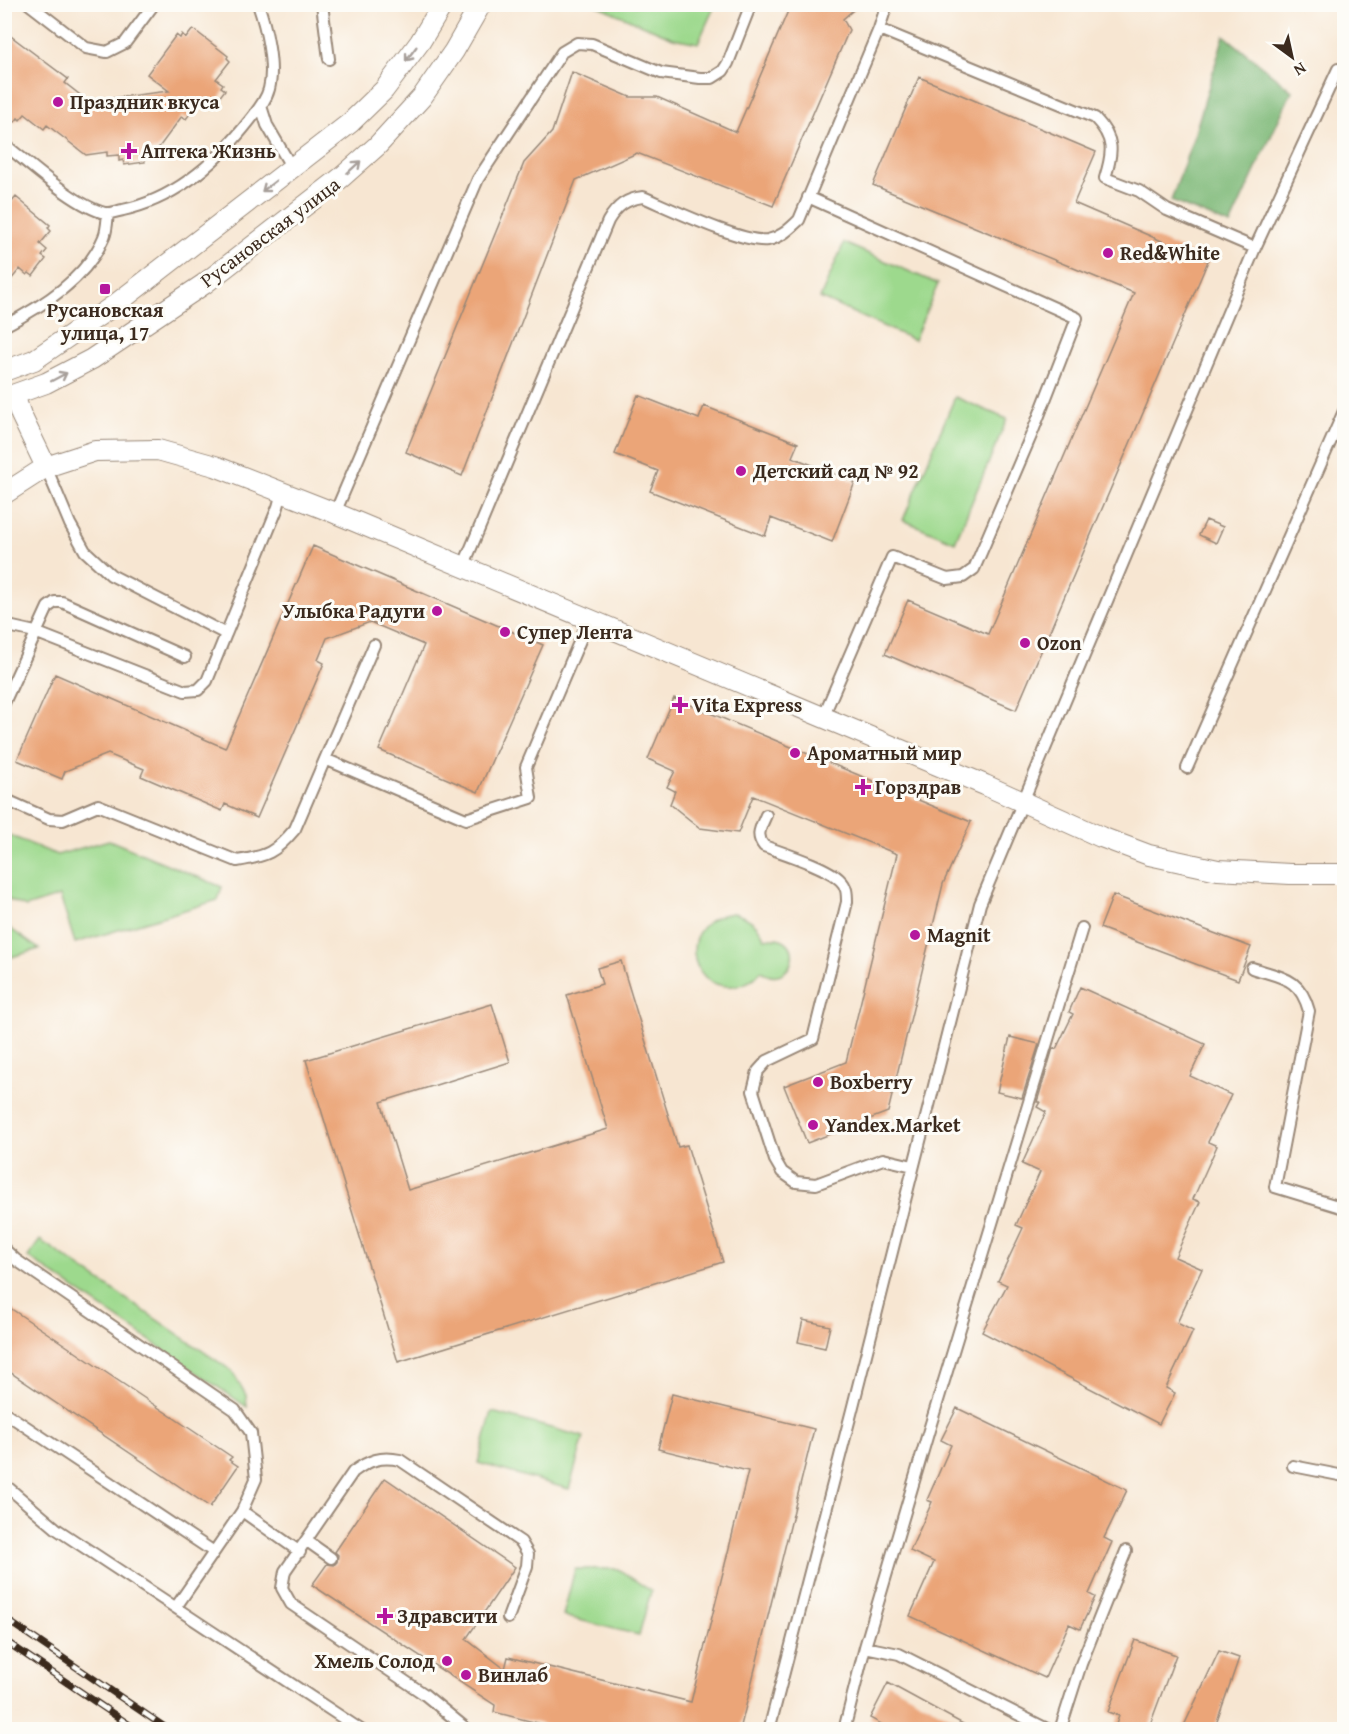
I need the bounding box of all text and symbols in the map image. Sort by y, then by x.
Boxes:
north arrow [1262,27,1322,87]
one-way arrow [405,45,417,61]
text: N [1289,57,1311,83]
place label: Праздник вкуса [70,87,220,116]
marker: Праздник вкуса [51,95,65,109]
place label: Аптека Жизнь [141,136,276,165]
marker: Аптека Жизнь [122,144,136,158]
one-way arrow [346,160,361,174]
street label: Русановская улица [194,169,346,294]
one-way arrow [262,180,278,193]
place label: Red&White [1120,238,1220,267]
marker: Red&White [1101,246,1115,260]
marker: Русановская улица, 17 [98,282,112,296]
place label: Русановская улица, 17 [47,295,164,347]
one-way arrow [50,371,67,383]
place label: Детский сад № 92 [752,456,919,485]
marker: Детский сад № 92 [734,464,748,478]
place label: Улыбка Радуги [282,596,425,625]
marker: Улыбка Радуги [430,604,444,618]
place label: Супер Лента [517,617,633,646]
marker: Супер Лента [498,625,512,639]
place label: Ozon [1037,628,1082,657]
marker: Ozon [1018,636,1032,650]
place label: Vita Express [692,690,802,719]
marker: Vita Express [673,698,687,712]
place label: Ароматный мир [807,738,962,767]
marker: Ароматный мир [788,746,802,760]
place label: Горздрав [875,772,961,801]
marker: Горздрав [856,780,870,794]
place label: Magnit [927,920,991,949]
marker: Magnit [908,928,922,942]
place label: Boxberry [830,1067,913,1096]
marker: Boxberry [811,1075,825,1089]
place label: Yandex.Market [825,1110,961,1139]
marker: Yandex.Market [806,1118,820,1132]
place label: Здравсити [397,1601,498,1630]
marker: Здравсити [378,1609,392,1623]
place label: Хмель Солод [314,1646,435,1675]
marker: Хмель Солод [440,1654,454,1668]
place label: Винлаб [478,1660,548,1689]
marker: Винлаб [459,1668,473,1682]

